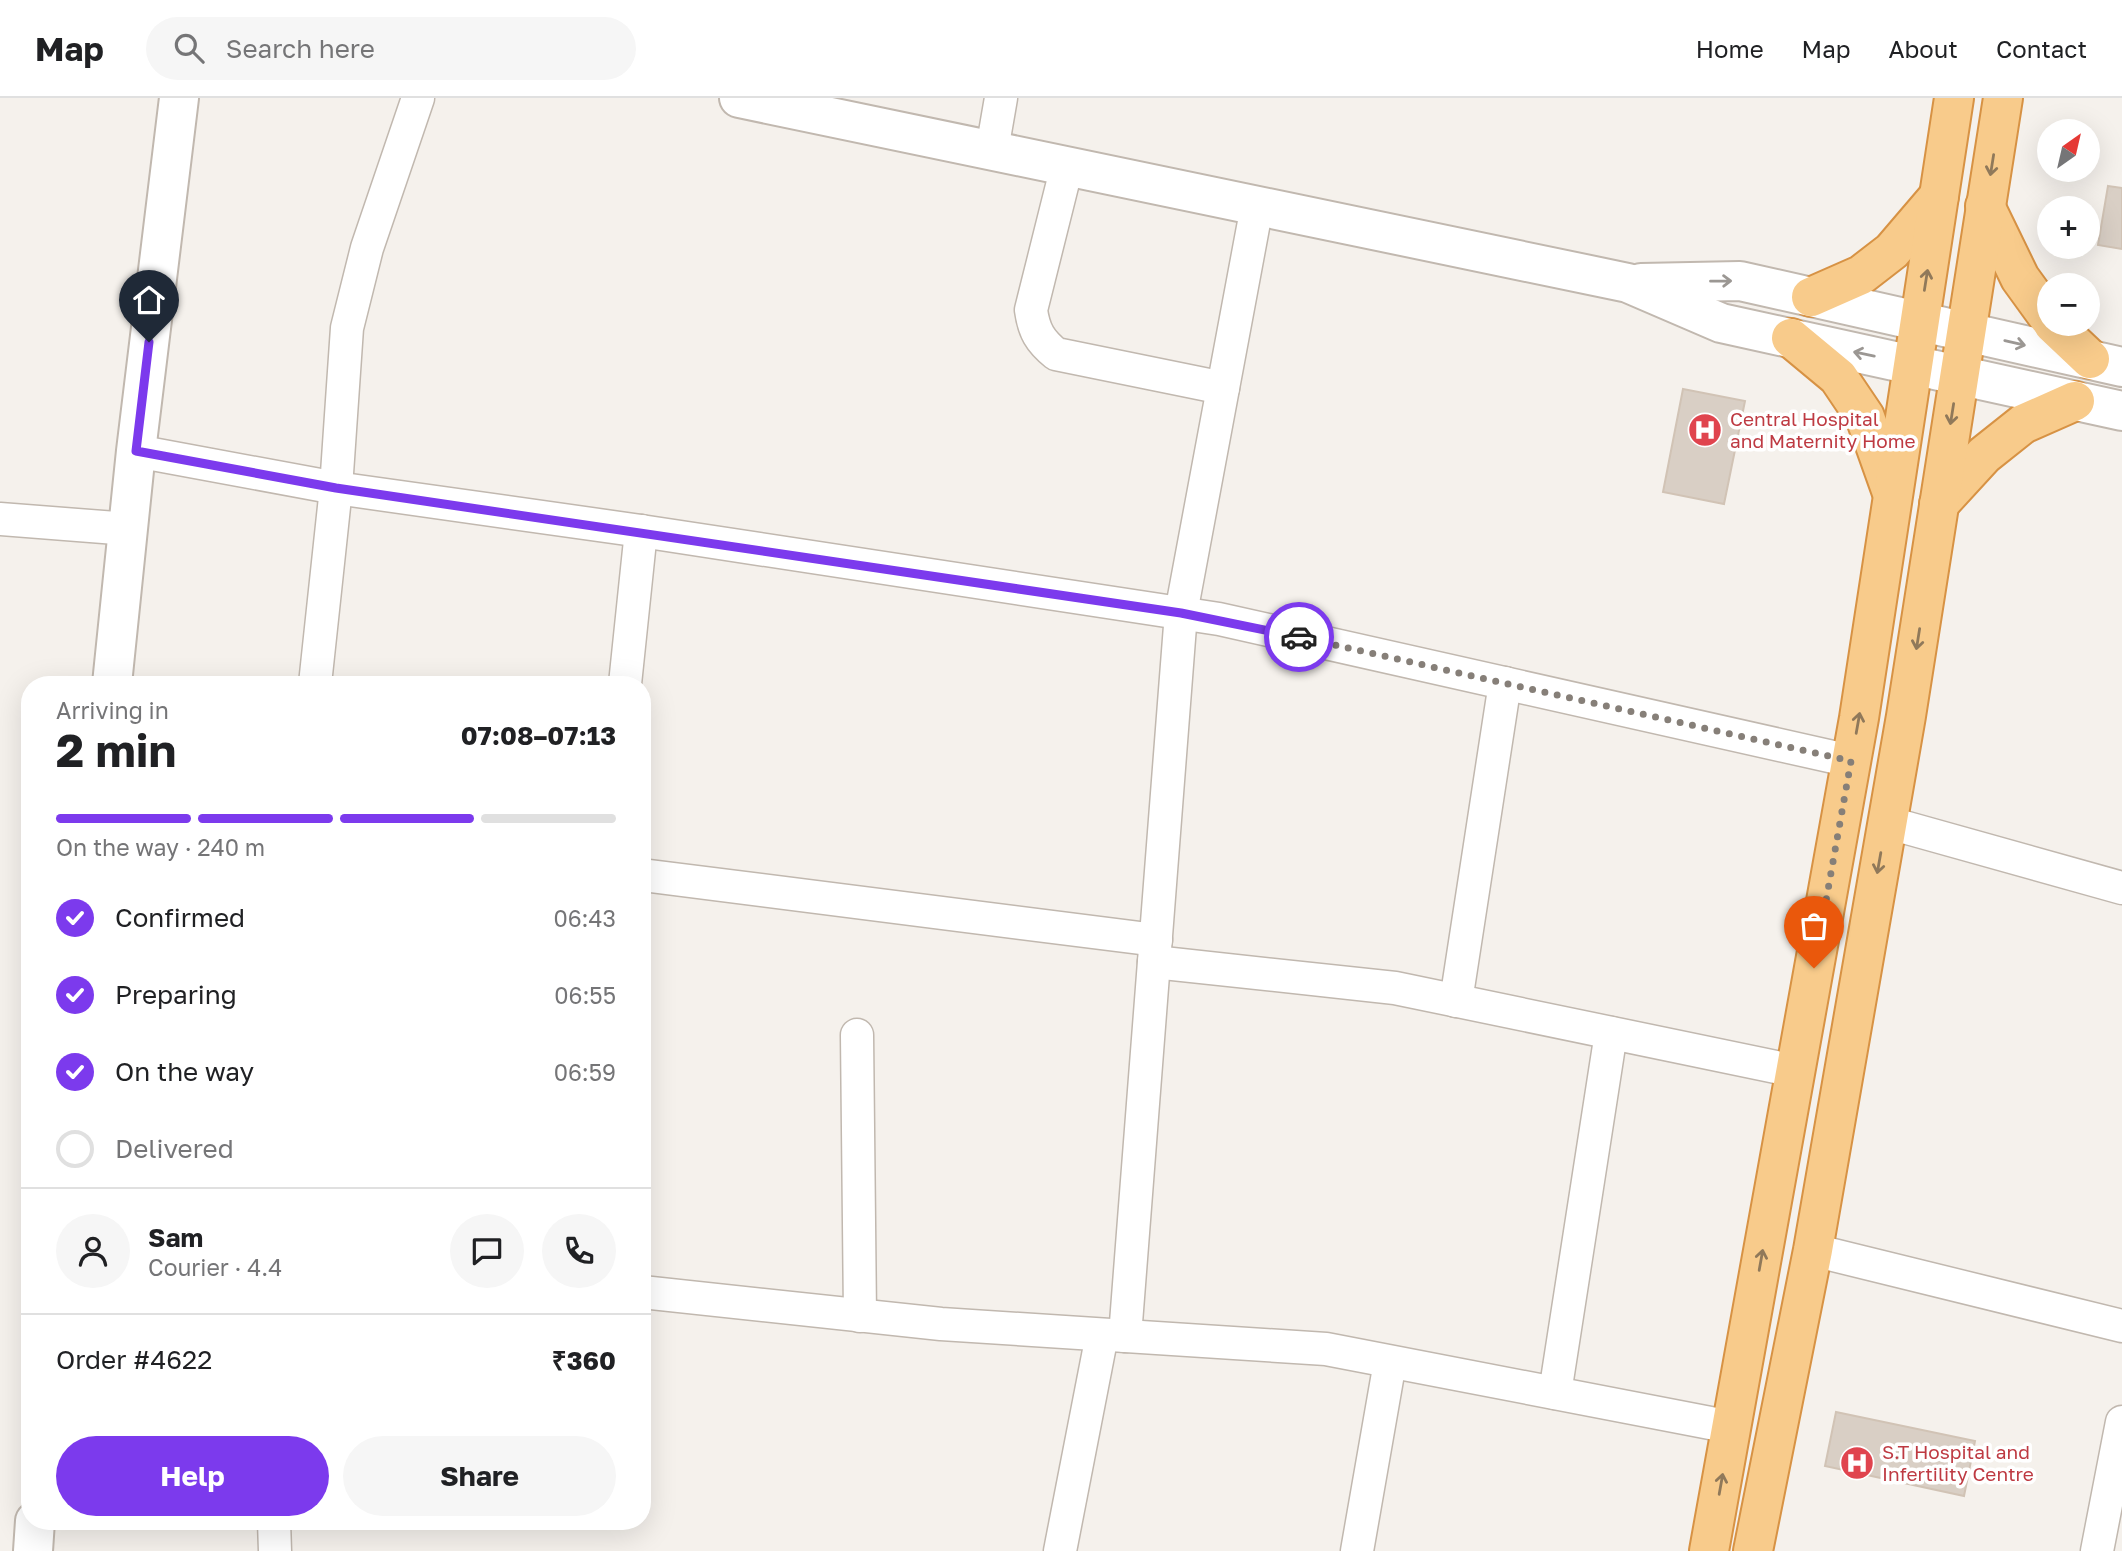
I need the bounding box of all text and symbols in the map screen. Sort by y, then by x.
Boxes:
search box [146,17,636,80]
text: Map [35,29,104,68]
icon: search [170,29,208,67]
text: Search here [226,33,375,64]
text: Home [1696,34,1764,63]
text: Map [1802,34,1851,63]
text: About [1889,34,1958,63]
text: Contact [1996,34,2087,63]
north arrow [2037,119,2100,182]
map controls [2037,119,2100,336]
one-way arrow [1985,153,1998,176]
button: + [2037,196,2100,259]
one-way arrow [1920,269,1933,292]
pin [119,270,179,342]
button: − [2037,273,2100,336]
one-way arrow [1709,275,1732,288]
icon: home [130,281,168,319]
one-way arrow [2003,336,2026,350]
one-way arrow [1853,347,1876,361]
one-way arrow [1945,402,1958,425]
place label: Central Hospital and Maternity Home [1730,407,1916,452]
hospital icon: Central Hospital and Maternity Home [1686,411,1724,449]
courier [1264,602,1334,672]
icon: car [1280,618,1318,656]
one-way arrow [1911,627,1924,650]
text: Arriving in [56,696,169,724]
one-way arrow [1852,712,1865,735]
text: 07:08–07:13 [461,720,616,751]
text: 2 min [56,722,176,777]
text: On the way · 240 m [56,833,265,861]
one-way arrow [1872,851,1885,874]
pin [1784,896,1844,968]
icon: check [56,899,94,937]
text: Confirmed [115,902,245,933]
text: 06:43 [553,904,616,932]
icon: bag [1795,907,1833,945]
icon: check [56,976,94,1014]
text: Preparing [115,979,237,1010]
text: 06:55 [554,981,616,1009]
icon: check [56,1053,94,1091]
text: On the way [115,1056,254,1087]
text: 06:59 [554,1058,616,1086]
text: Delivered [115,1133,234,1164]
button: person [56,1214,130,1288]
button: chat [450,1214,524,1288]
button: phone [542,1214,616,1288]
text: Sam [148,1222,203,1253]
one-way arrow [1755,1249,1768,1272]
text: Courier · 4.4 [148,1253,282,1281]
text: Order #4622 [56,1344,212,1375]
text: ₹360 [552,1345,616,1376]
button: Help [56,1436,329,1516]
button: Share [343,1436,616,1516]
place label: S.T Hospital and Infertility Centre [1882,1440,2034,1485]
hospital icon: S.T Hospital and Infertility Centre [1838,1444,1876,1482]
one-way arrow [1715,1473,1728,1496]

